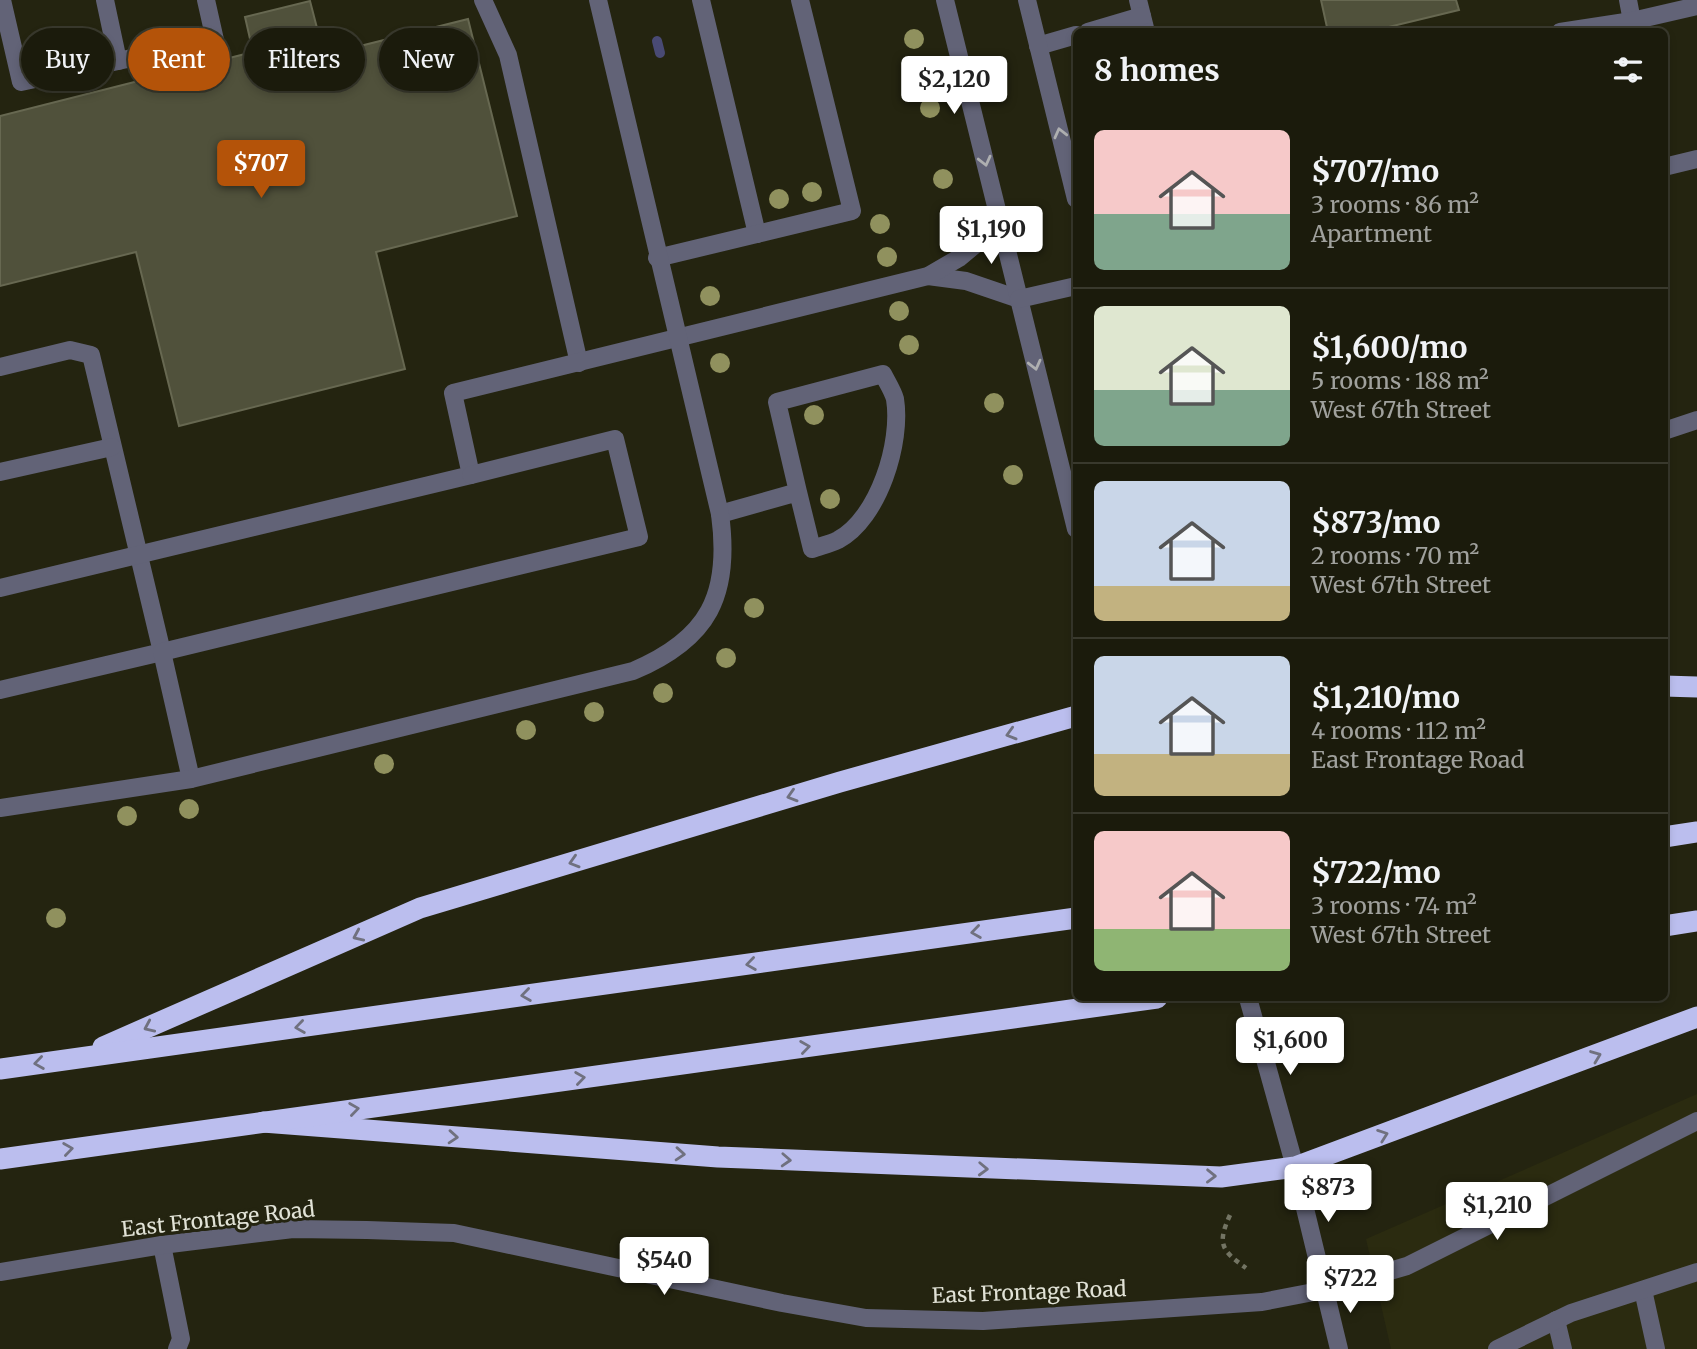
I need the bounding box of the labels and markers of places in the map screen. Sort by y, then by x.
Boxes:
pin: $2,120 [897,57,1011,116]
pin: $707 [220,140,302,200]
pin: $1,190 [934,206,1048,266]
pin: $1,600 [1233,1018,1347,1077]
pin: $873 [1287,1164,1369,1224]
pin: $1,210 [1440,1182,1554,1242]
pin: $540 [623,1238,705,1297]
pin: $722 [1309,1256,1391,1315]

